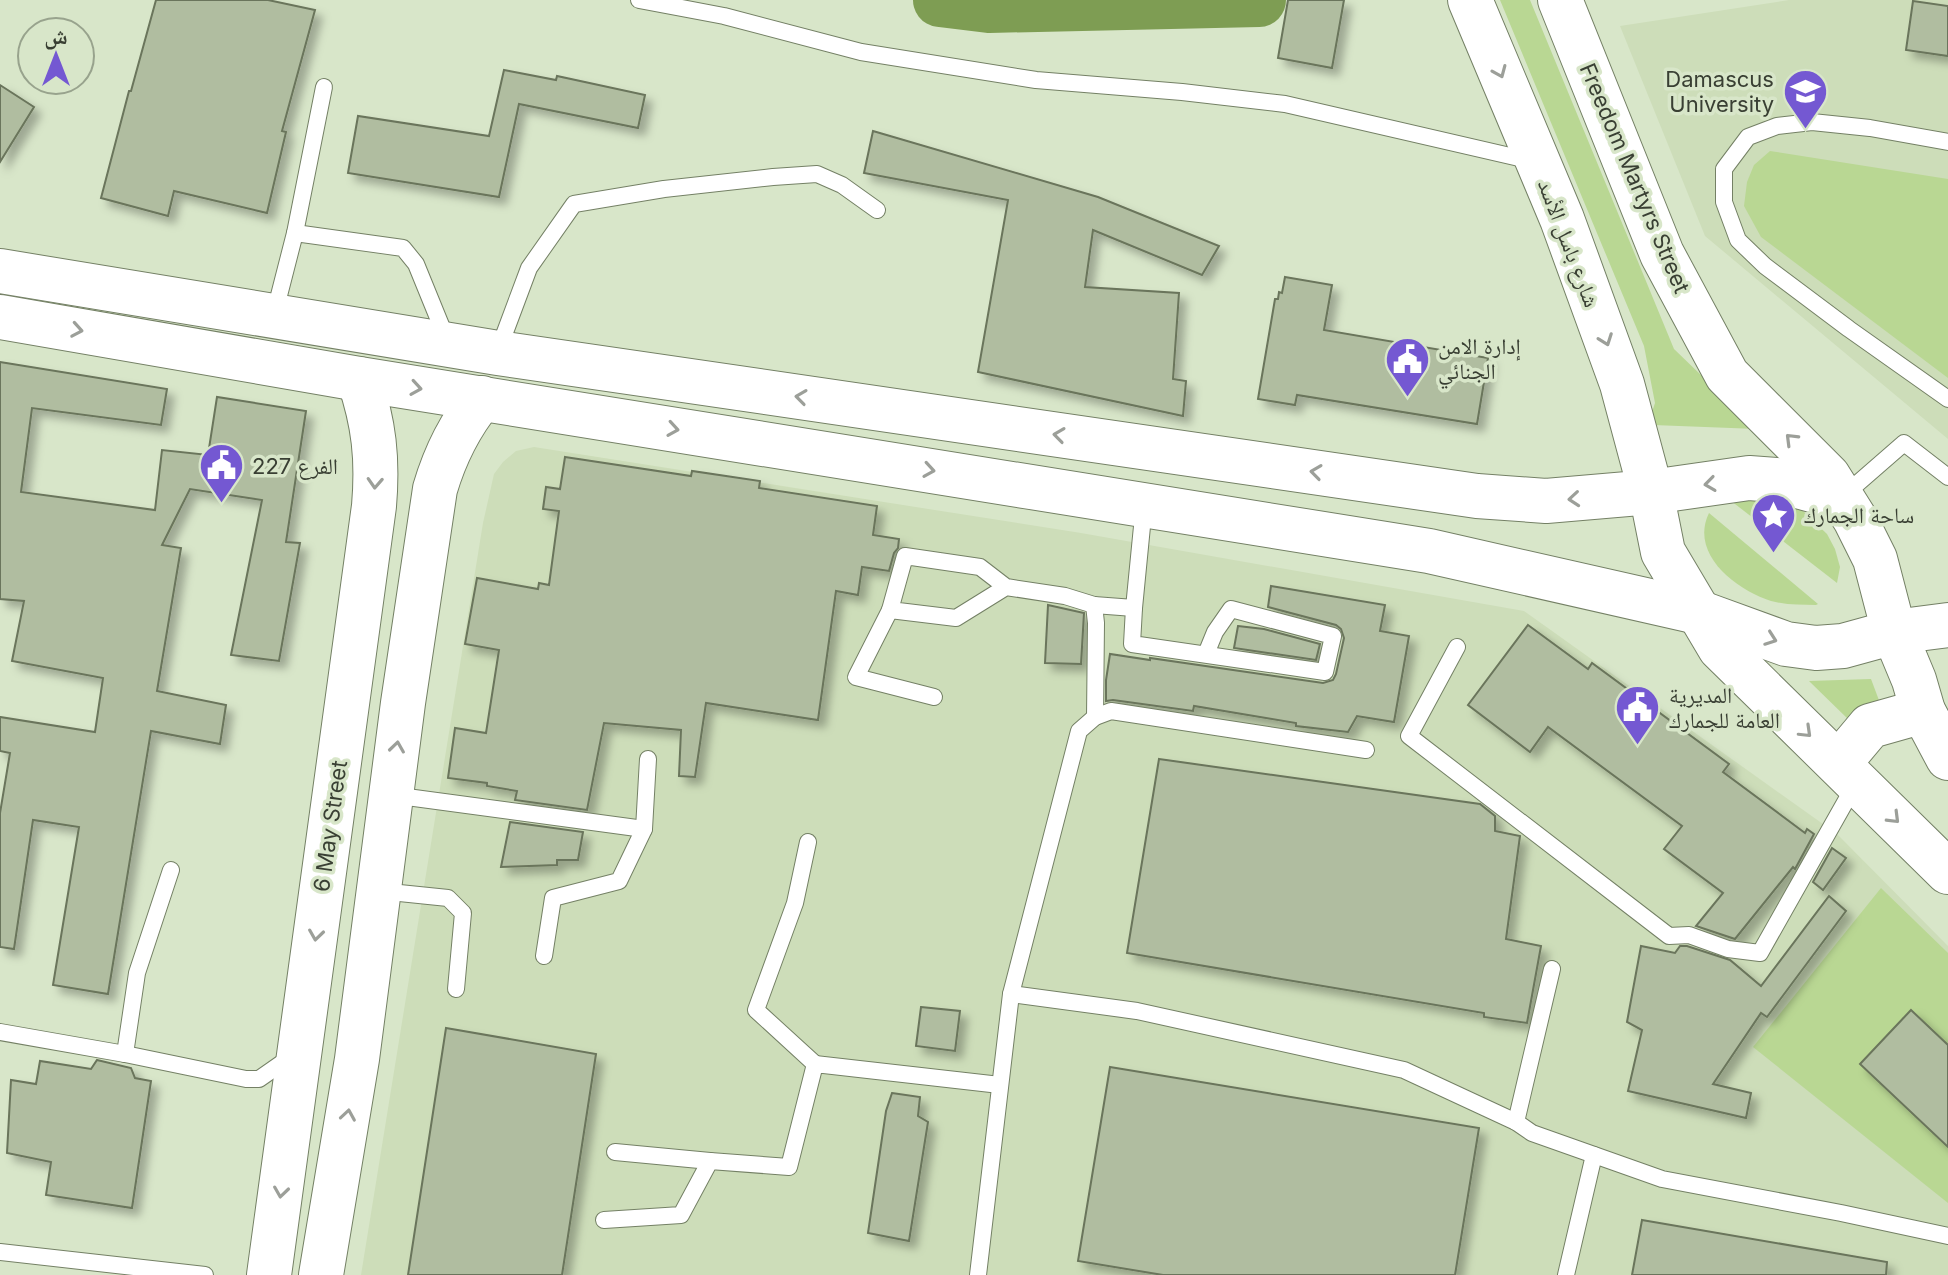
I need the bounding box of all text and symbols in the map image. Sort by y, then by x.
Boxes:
north arrow [16,16,96,96]
text: ش [44,23,68,50]
street label: Freedom Martyrs Street [1575,59,1695,297]
one-way arrow [1490,64,1507,78]
place label: Damascus University [1665,66,1774,117]
school or university icon: Damascus University [1781,68,1829,131]
street label: شارع باسل الأسد [1532,175,1605,311]
one-way arrow [70,321,84,338]
one-way arrow [1596,332,1613,346]
place label: إدارة الامن الجنائي [1438,333,1521,389]
public building icon: إدارة الامن الجنائي [1383,335,1431,398]
one-way arrow [409,379,423,396]
one-way arrow [794,389,808,406]
one-way arrow [666,420,680,437]
one-way arrow [1052,427,1065,444]
one-way arrow [1786,434,1800,448]
public building icon: الفرع 227 [197,442,245,505]
place label: الفرع 227 [252,453,338,480]
one-way arrow [923,461,936,478]
one-way arrow [1309,464,1323,481]
one-way arrow [1703,475,1717,492]
one-way arrow [367,477,384,490]
one-way arrow [1567,490,1580,507]
place icon: ساحة الجمارك [1749,491,1797,554]
place label: ساحة الجمارك [1804,502,1914,528]
one-way arrow [1763,629,1777,646]
place label: المديرية العامة للجمارك [1669,682,1780,733]
public building icon: المديرية العامة للجمارك [1614,684,1662,747]
one-way arrow [1797,722,1811,737]
one-way arrow [388,740,405,753]
street label: 6 May Street [308,759,352,893]
one-way arrow [1884,809,1899,823]
one-way arrow [308,928,325,942]
one-way arrow [338,1108,355,1122]
one-way arrow [273,1186,290,1199]

